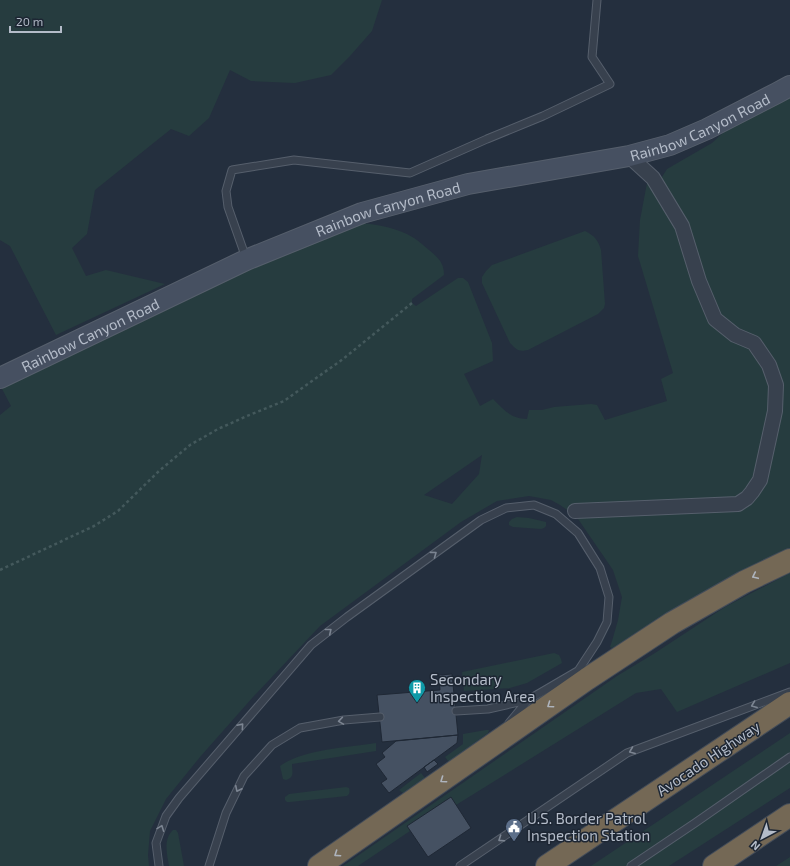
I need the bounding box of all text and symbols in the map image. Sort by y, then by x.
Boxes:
scale bar [10,8,61,34]
text: 20 m [16,14,43,28]
street label: Rainbow Canyon Road [628,89,773,164]
street label: Rainbow Canyon Road [313,178,462,240]
street label: Rainbow Canyon Road [18,294,162,376]
one-way arrow [429,552,436,559]
one-way arrow [751,571,759,579]
one-way arrow [324,629,331,636]
place label: Secondary Inspection Area [430,670,535,705]
building icon: Secondary Inspection Area [407,678,427,703]
one-way arrow [547,700,554,708]
one-way arrow [750,701,757,709]
one-way arrow [338,716,344,725]
street label: Avocado Highway [653,717,763,799]
one-way arrow [236,724,243,731]
one-way arrow [628,747,635,755]
one-way arrow [441,775,448,782]
one-way arrow [235,785,243,792]
place label: U.S. Border Patrol Inspection Station [527,809,650,844]
public building icon: U.S. Border Patrol Inspection Station [504,817,524,842]
north arrow [742,818,782,858]
one-way arrow [157,825,165,832]
one-way arrow [498,834,505,841]
text: N [748,838,762,853]
one-way arrow [334,849,341,857]

